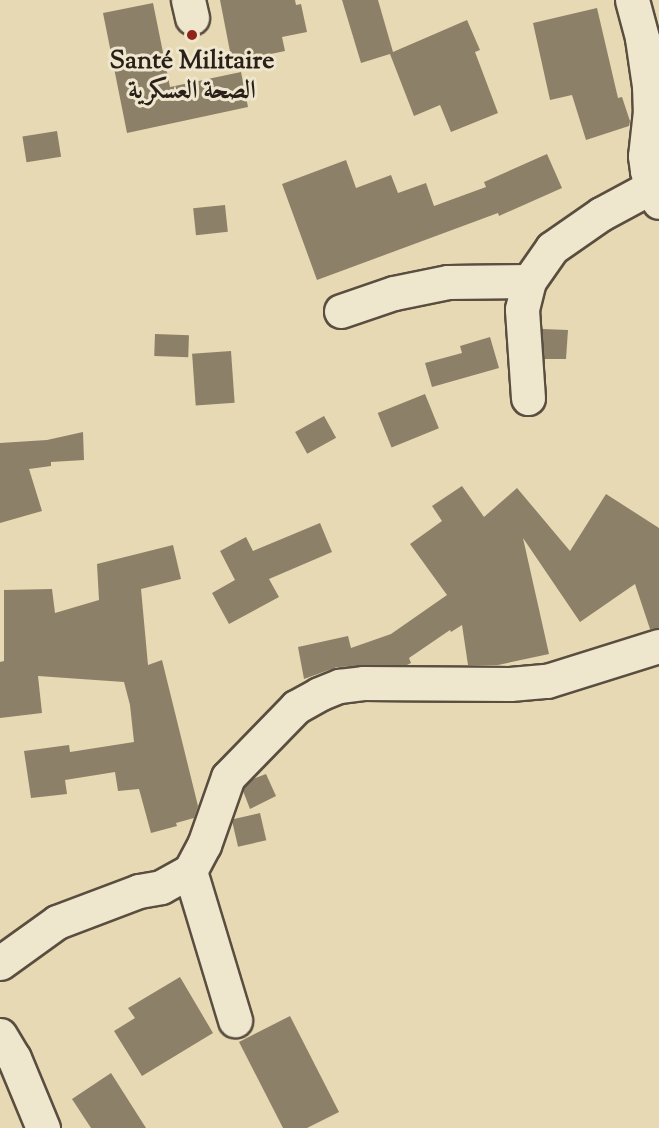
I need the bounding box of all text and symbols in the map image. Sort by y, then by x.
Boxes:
marker: Santé Militaire الصحة العسكرية [183,26,201,44]
place label: Santé Militaire الصحة العسكرية [110,46,274,107]

